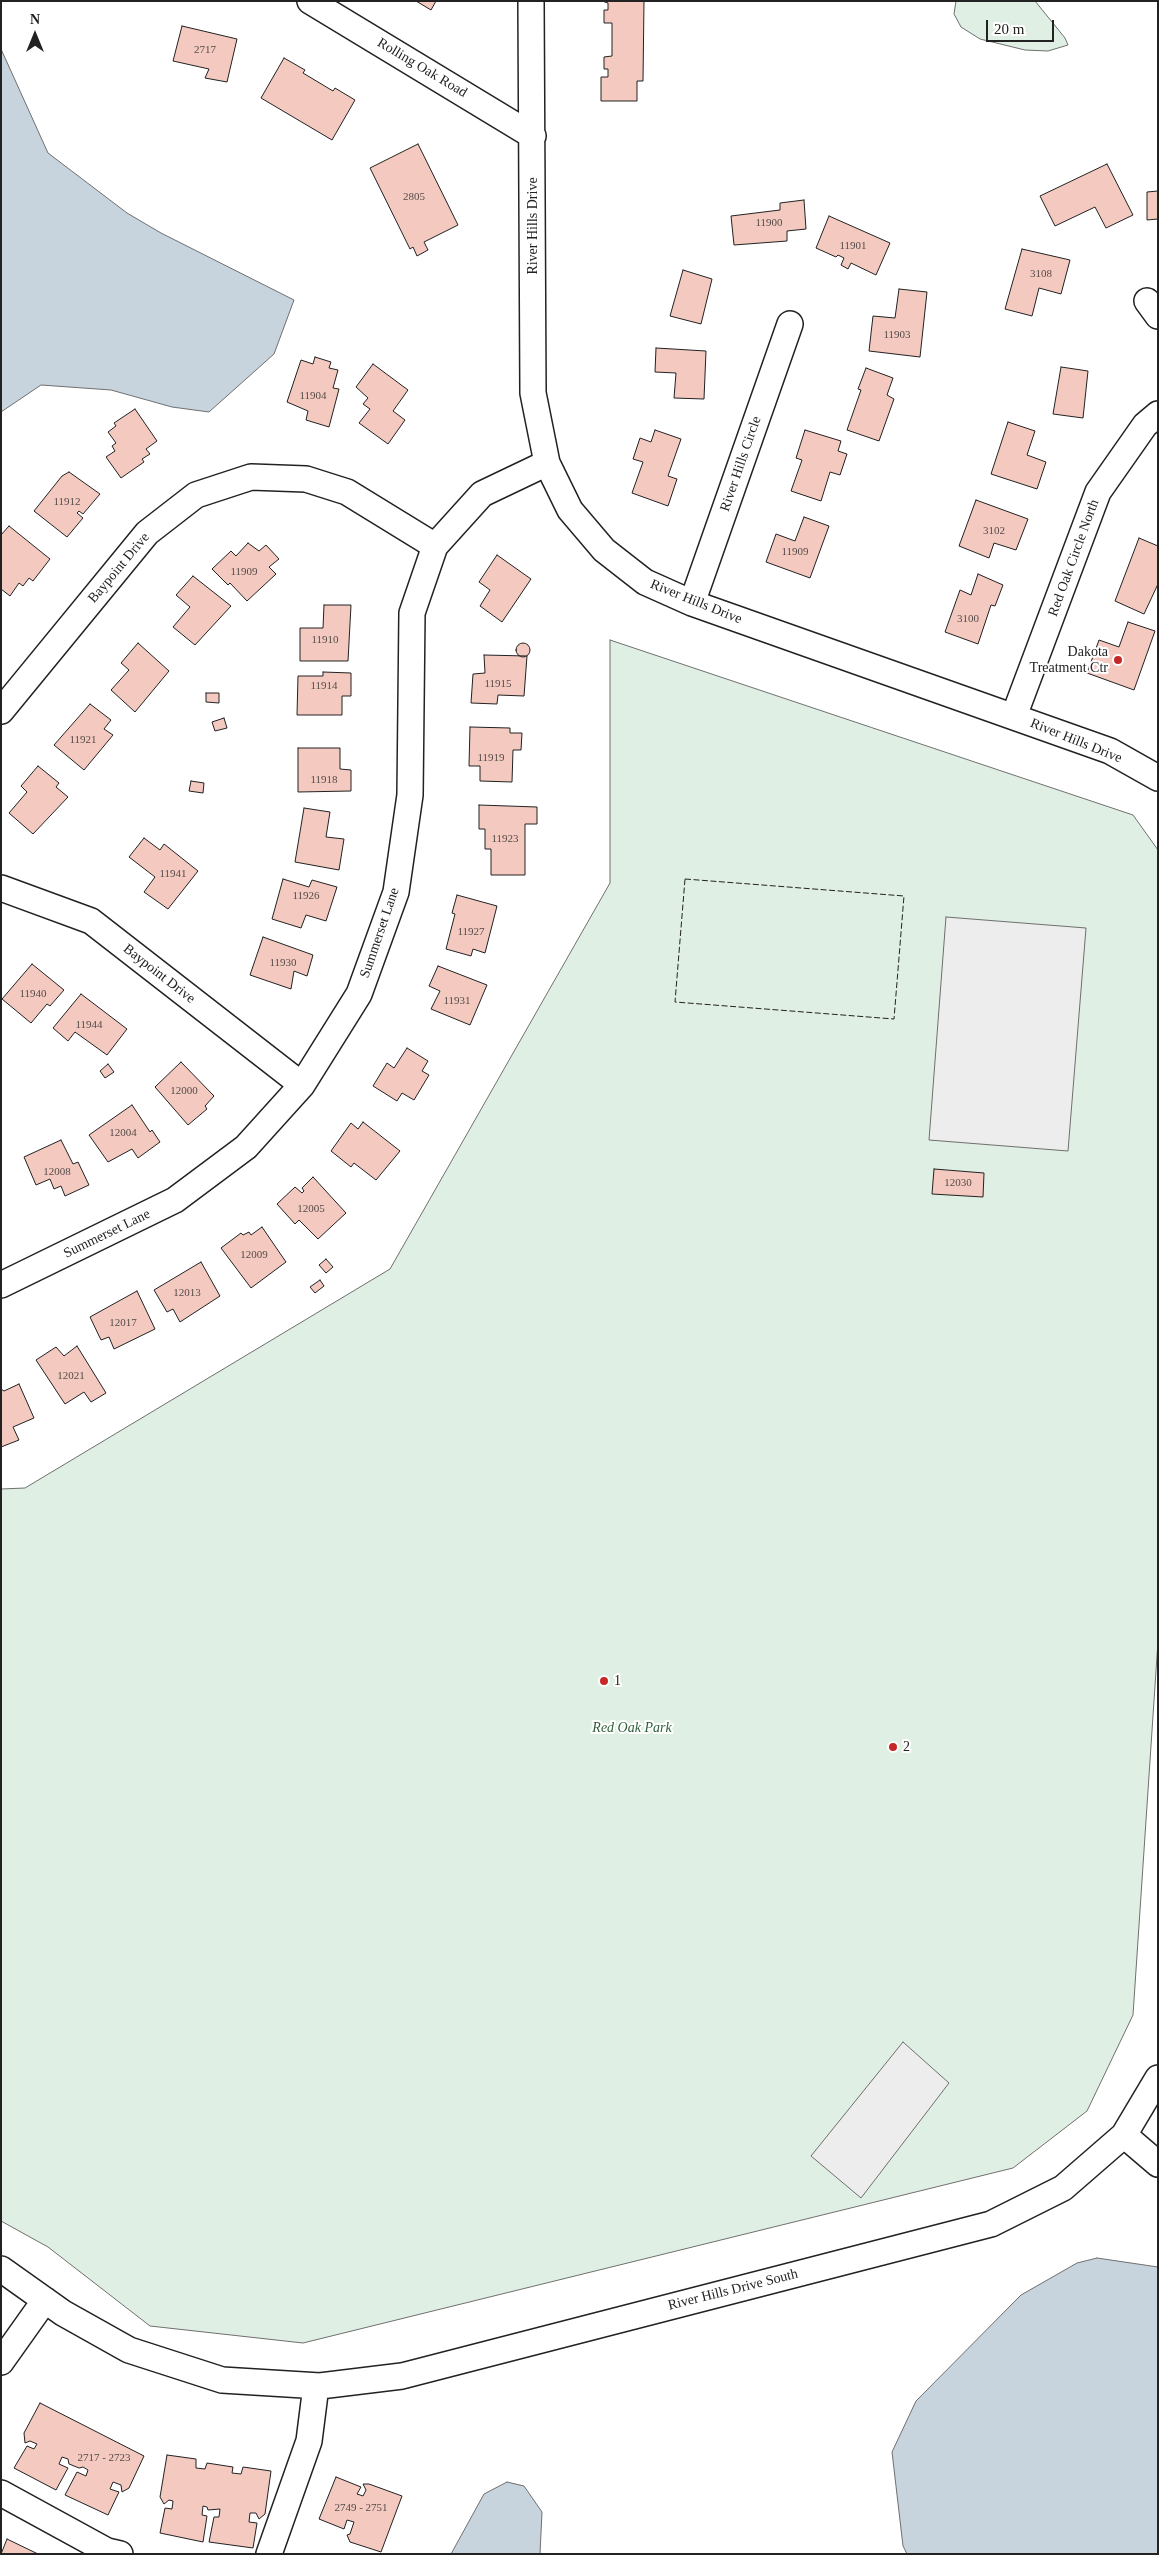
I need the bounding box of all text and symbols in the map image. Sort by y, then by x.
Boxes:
north arrow [10,10,60,60]
scale bar [989,10,1056,42]
text: N [30,12,40,27]
text: 20 m [994,21,1024,37]
street label: Rolling Oak Road [374,35,470,101]
house number: 2717 [194,43,216,57]
street label: River Hills Drive [525,177,541,275]
house number: 2805 [403,190,425,204]
house number: 11900 [755,216,783,230]
house number: 11901 [839,239,867,253]
house number: 3108 [1030,267,1052,281]
house number: 11903 [883,328,911,342]
house number: 11904 [299,389,327,403]
street label: River Hills Circle [717,414,765,514]
house number: 11912 [53,495,81,509]
street label: Red Oak Circle North [1045,497,1103,619]
house number: 3102 [983,524,1005,538]
street label: Baypoint Drive [85,529,153,607]
house number: 11909 [781,545,809,559]
house number: 11909 [230,565,258,579]
street label: River Hills Drive [648,576,744,628]
house number: 3100 [957,612,979,626]
house number: 11910 [311,633,339,647]
place label: Dakota Treatment Ctr [1030,644,1108,676]
marker: Dakota Treatment Ctr [1112,654,1124,666]
house number: 11915 [484,677,512,691]
house number: 11914 [310,679,338,693]
street label: River Hills Drive [1028,715,1124,767]
house number: 11921 [69,733,97,747]
house number: 11919 [477,751,505,765]
house number: 11918 [310,773,338,787]
house number: 11923 [491,832,519,846]
house number: 11941 [159,867,187,881]
street label: Summerset Lane [357,886,403,980]
house number: 11926 [292,889,320,903]
house number: 11927 [457,925,485,939]
street label: Baypoint Drive [120,941,198,1007]
house number: 11930 [269,956,297,970]
house number: 11940 [19,987,47,1001]
house number: 11931 [443,994,471,1008]
house number: 11944 [75,1018,103,1032]
house number: 12000 [170,1084,198,1098]
house number: 12004 [109,1126,137,1140]
house number: 12008 [43,1165,71,1179]
house number: 12030 [944,1176,972,1190]
house number: 12005 [297,1202,325,1216]
street label: Summerset Lane [61,1206,153,1262]
house number: 12009 [240,1248,268,1262]
house number: 12013 [173,1286,201,1300]
house number: 12017 [109,1316,137,1330]
house number: 12021 [57,1369,85,1383]
place label: 1 [614,1673,621,1689]
marker: 1 [598,1675,610,1687]
park label: Red Oak Park [592,1720,672,1736]
place label: 2 [903,1739,910,1755]
marker: 2 [887,1741,899,1753]
street label: River Hills Drive South [666,2266,800,2314]
house number: 2717 - 2723 [77,2451,131,2465]
house number: 2749 - 2751 [334,2501,388,2515]

